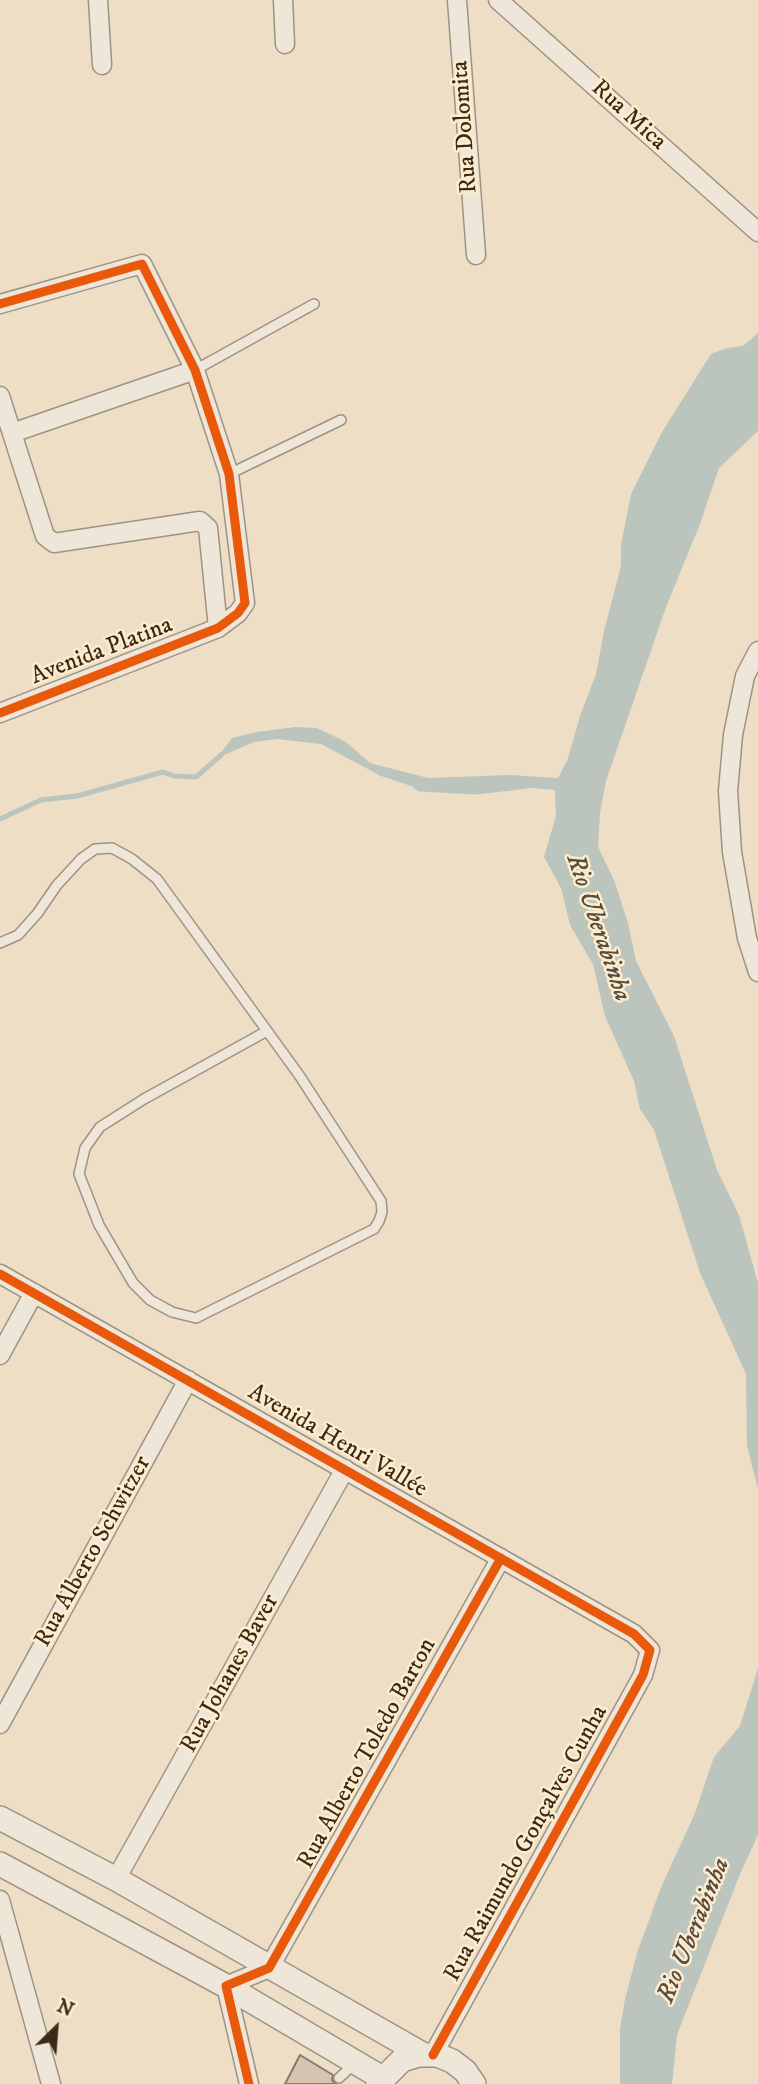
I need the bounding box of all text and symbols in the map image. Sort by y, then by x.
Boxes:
street label: Rua Dolomita [447,60,485,194]
street label: Rua Mica [584,75,672,157]
street label: Avenida Platina [27,612,177,692]
water label: Rio Uberabinha [557,850,637,1006]
street label: Avenida Henri Vallée [242,1379,432,1505]
street label: Rua Alberto Schwitzer [30,1452,158,1652]
street label: Rua Johanes Baver [176,1590,286,1758]
street label: Rua Alberto Toledo Barton [293,1634,443,1874]
street label: Rua Raimundo Gonçalves Cunha [439,1701,615,1987]
water label: Rio Uberabinha [652,1854,738,2008]
north arrow [21,1993,91,2063]
text: N [53,1995,77,2022]

